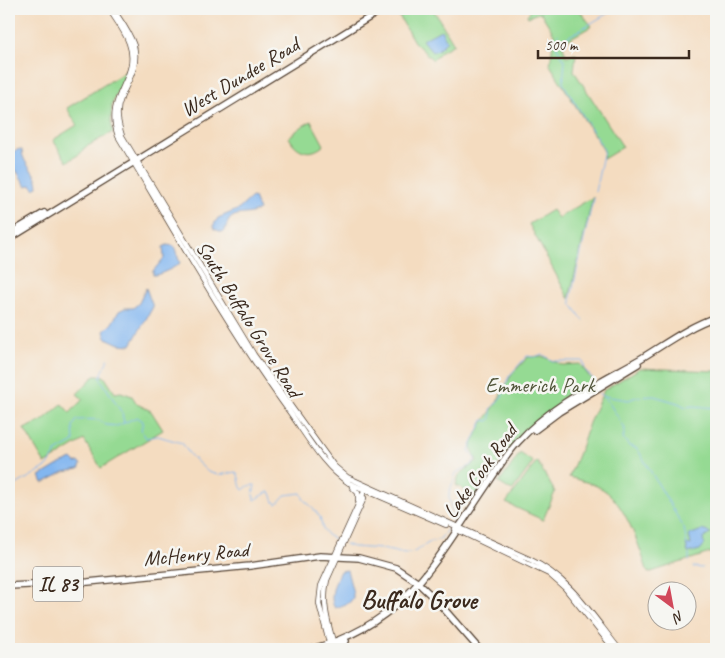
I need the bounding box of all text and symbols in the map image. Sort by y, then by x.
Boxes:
scale bar [538,28,689,60]
street label: West Dundee Road [176,30,307,122]
text: 500 m [545,36,579,55]
street label: South Buffalo Grove Road [190,236,309,404]
park label: Emmerich Park [486,372,597,398]
street label: Lake Cook Road [437,417,524,523]
street label: McHenry Road [143,536,253,572]
road number: IL 83 [33,566,83,602]
north arrow [648,580,698,630]
district label: Buffalo Grove [361,583,479,616]
text: N [668,607,687,627]

